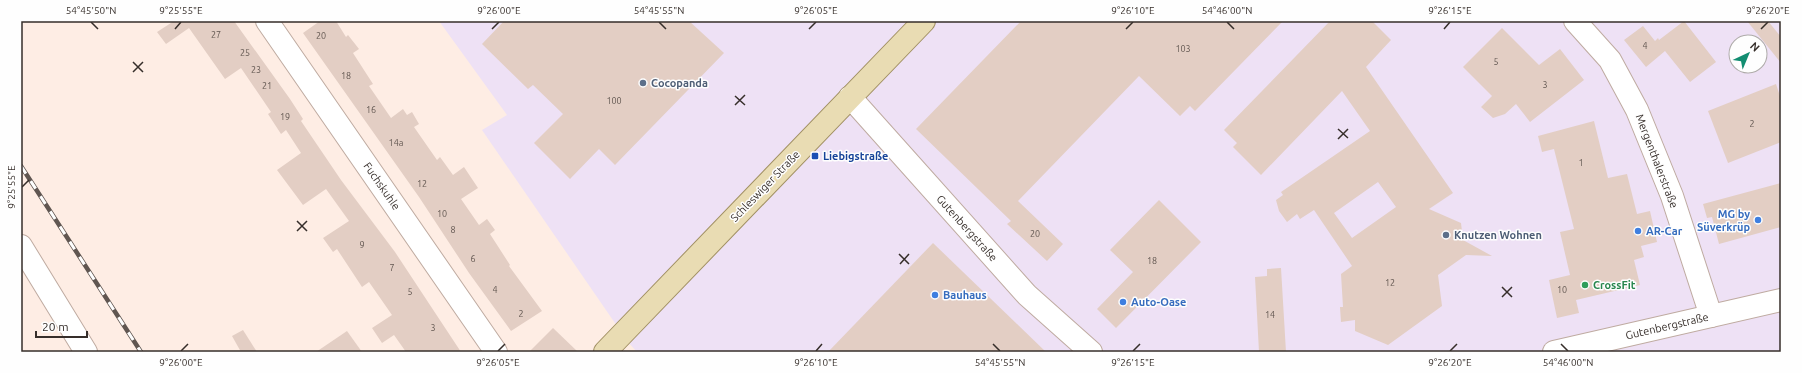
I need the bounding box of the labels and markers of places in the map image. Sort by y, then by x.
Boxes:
place label: Cocopanda [651,77,708,89]
marker: Cocopanda [638,78,648,88]
place label: Liebigstraße [823,150,888,162]
marker: Liebigstraße [810,151,820,161]
place label: MG by Süverkrüp [1697,208,1750,233]
marker: MG by Süverkrüp [1753,215,1763,225]
place label: AR-Car [1646,225,1683,237]
marker: AR-Car [1633,226,1643,236]
place label: Knutzen Wohnen [1454,229,1542,241]
marker: Knutzen Wohnen [1441,230,1451,240]
place label: CrossFit [1593,279,1636,291]
marker: CrossFit [1580,280,1590,290]
place label: Bauhaus [943,289,987,301]
marker: Bauhaus [930,290,940,300]
place label: Auto-Oase [1131,296,1186,308]
marker: Auto-Oase [1118,297,1128,307]

